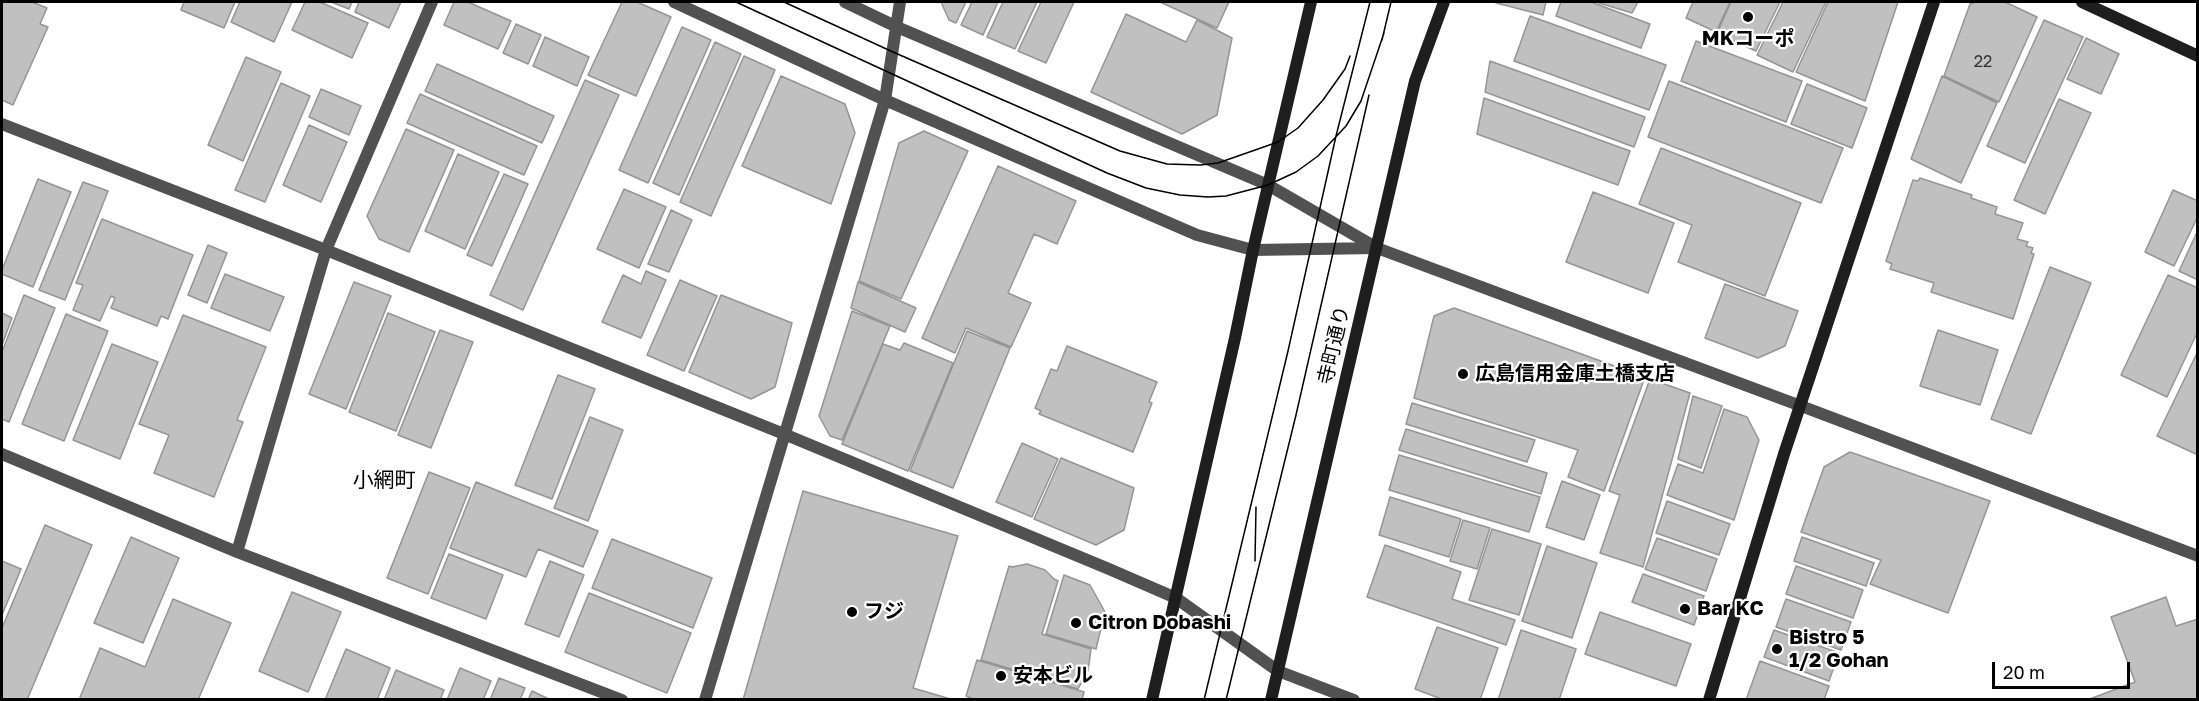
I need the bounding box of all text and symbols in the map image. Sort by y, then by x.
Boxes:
marker: MKコーポ [1741,10,1755,24]
place label: MKコーポ [1702,27,1794,51]
house number: 22 [1974,52,1992,72]
street label: 寺町通り [1313,303,1355,387]
place label: 広島信用金庫土橋支店 [1475,362,1675,386]
marker: 広島信用金庫土橋支店 [1456,367,1470,381]
district label: 小網町 [353,467,415,493]
place label: Bar KC [1697,597,1764,621]
place label: フジ [864,600,904,624]
marker: Bar KC [1678,602,1692,616]
marker: フジ [845,605,859,619]
place label: Citron Dobashi [1088,611,1231,635]
marker: Citron Dobashi [1069,616,1083,630]
place label: Bistro 5 1/2 Gohan [1789,626,1889,673]
marker: Bistro 5 1/2 Gohan [1770,642,1784,656]
scale bar [1995,650,2133,688]
text: 20 m [2003,661,2045,683]
place label: 安本ビル [1013,664,1093,688]
marker: 安本ビル [994,669,1008,683]

